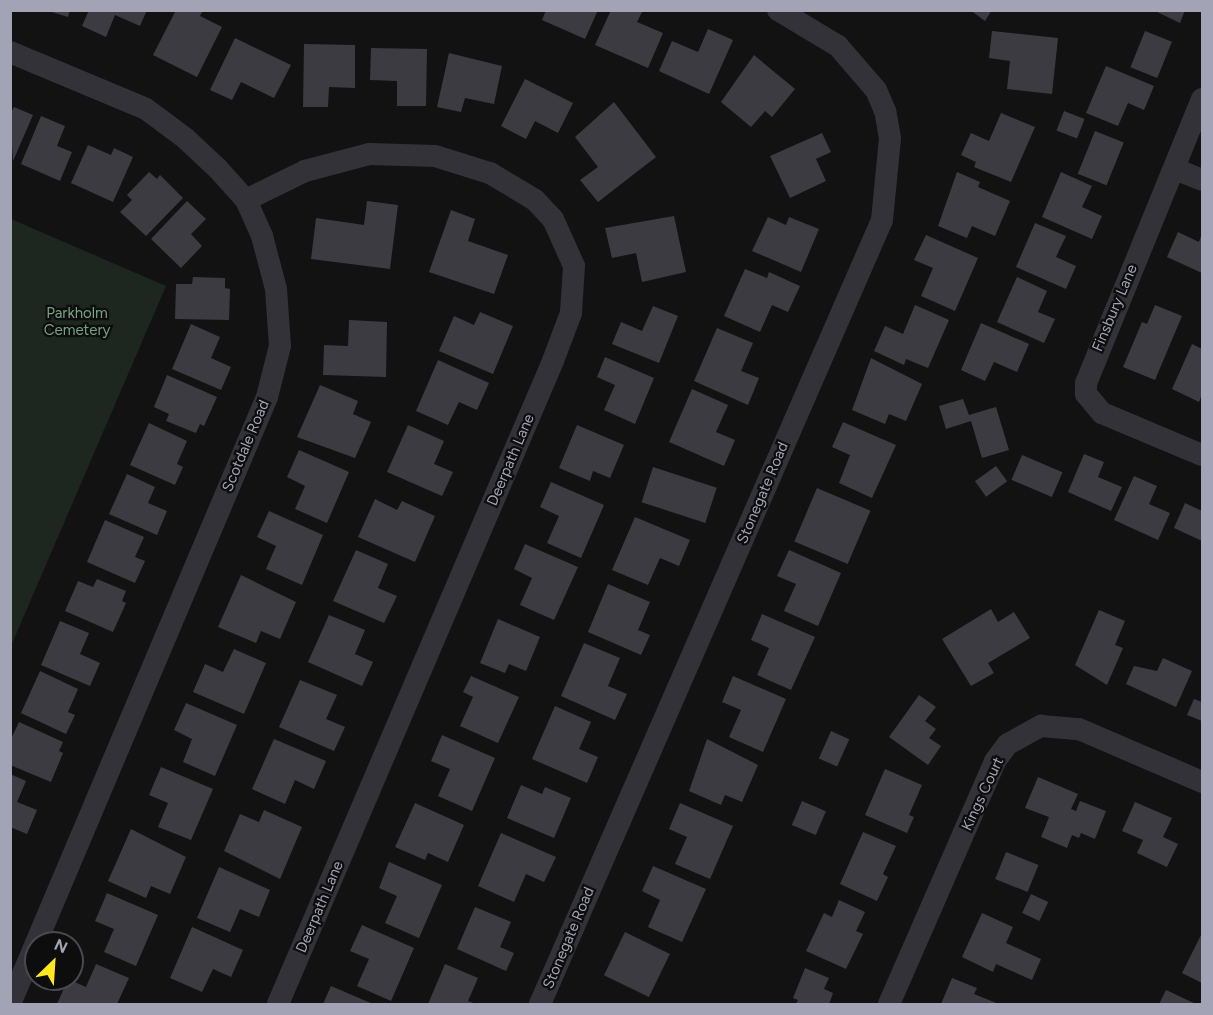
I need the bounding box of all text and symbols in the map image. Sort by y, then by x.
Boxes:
street label: Finsbury Lane [1089,262,1141,354]
park label: Parkholm Cemetery [44,304,110,339]
street label: Scotdale Road [219,397,273,495]
street label: Deerpath Lane [484,411,538,509]
street label: Stonegate Road [733,439,793,547]
street label: Kings Court [958,754,1008,834]
street label: Deerpath Lane [293,858,347,956]
street label: Stonegate Road [539,884,599,992]
north arrow [24,931,84,991]
text: N [51,935,71,957]

